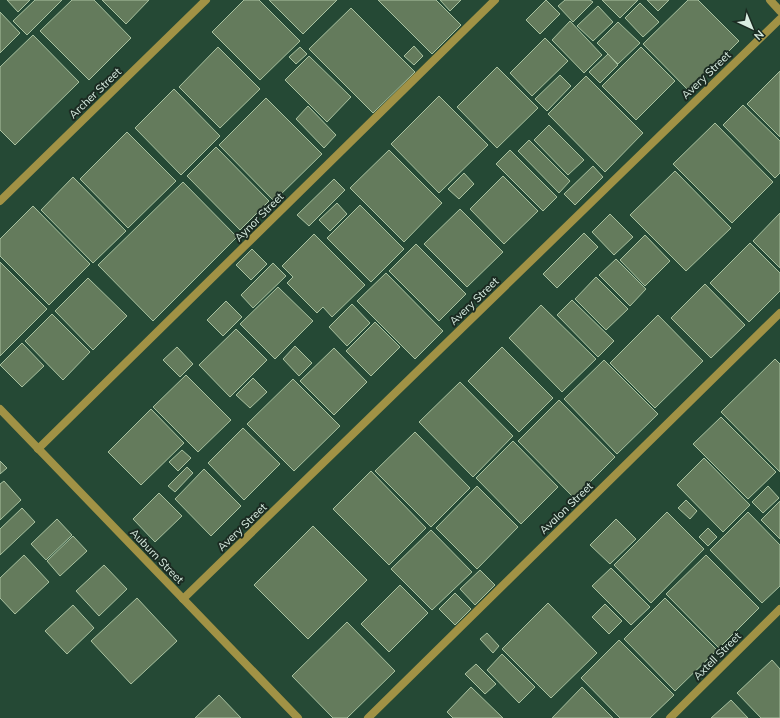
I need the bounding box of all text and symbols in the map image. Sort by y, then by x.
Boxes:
north arrow [732,8,772,48]
text: N [751,27,767,43]
street label: Avery Street [678,48,734,102]
street label: Archer Street [66,65,124,121]
street label: Aynor Street [232,189,287,244]
street label: Avery Street [446,274,502,328]
street label: Avalon Street [536,479,596,537]
street label: Avery Street [214,500,270,554]
street label: Auburn Street [127,526,187,587]
street label: Axtell Street [690,629,744,683]

